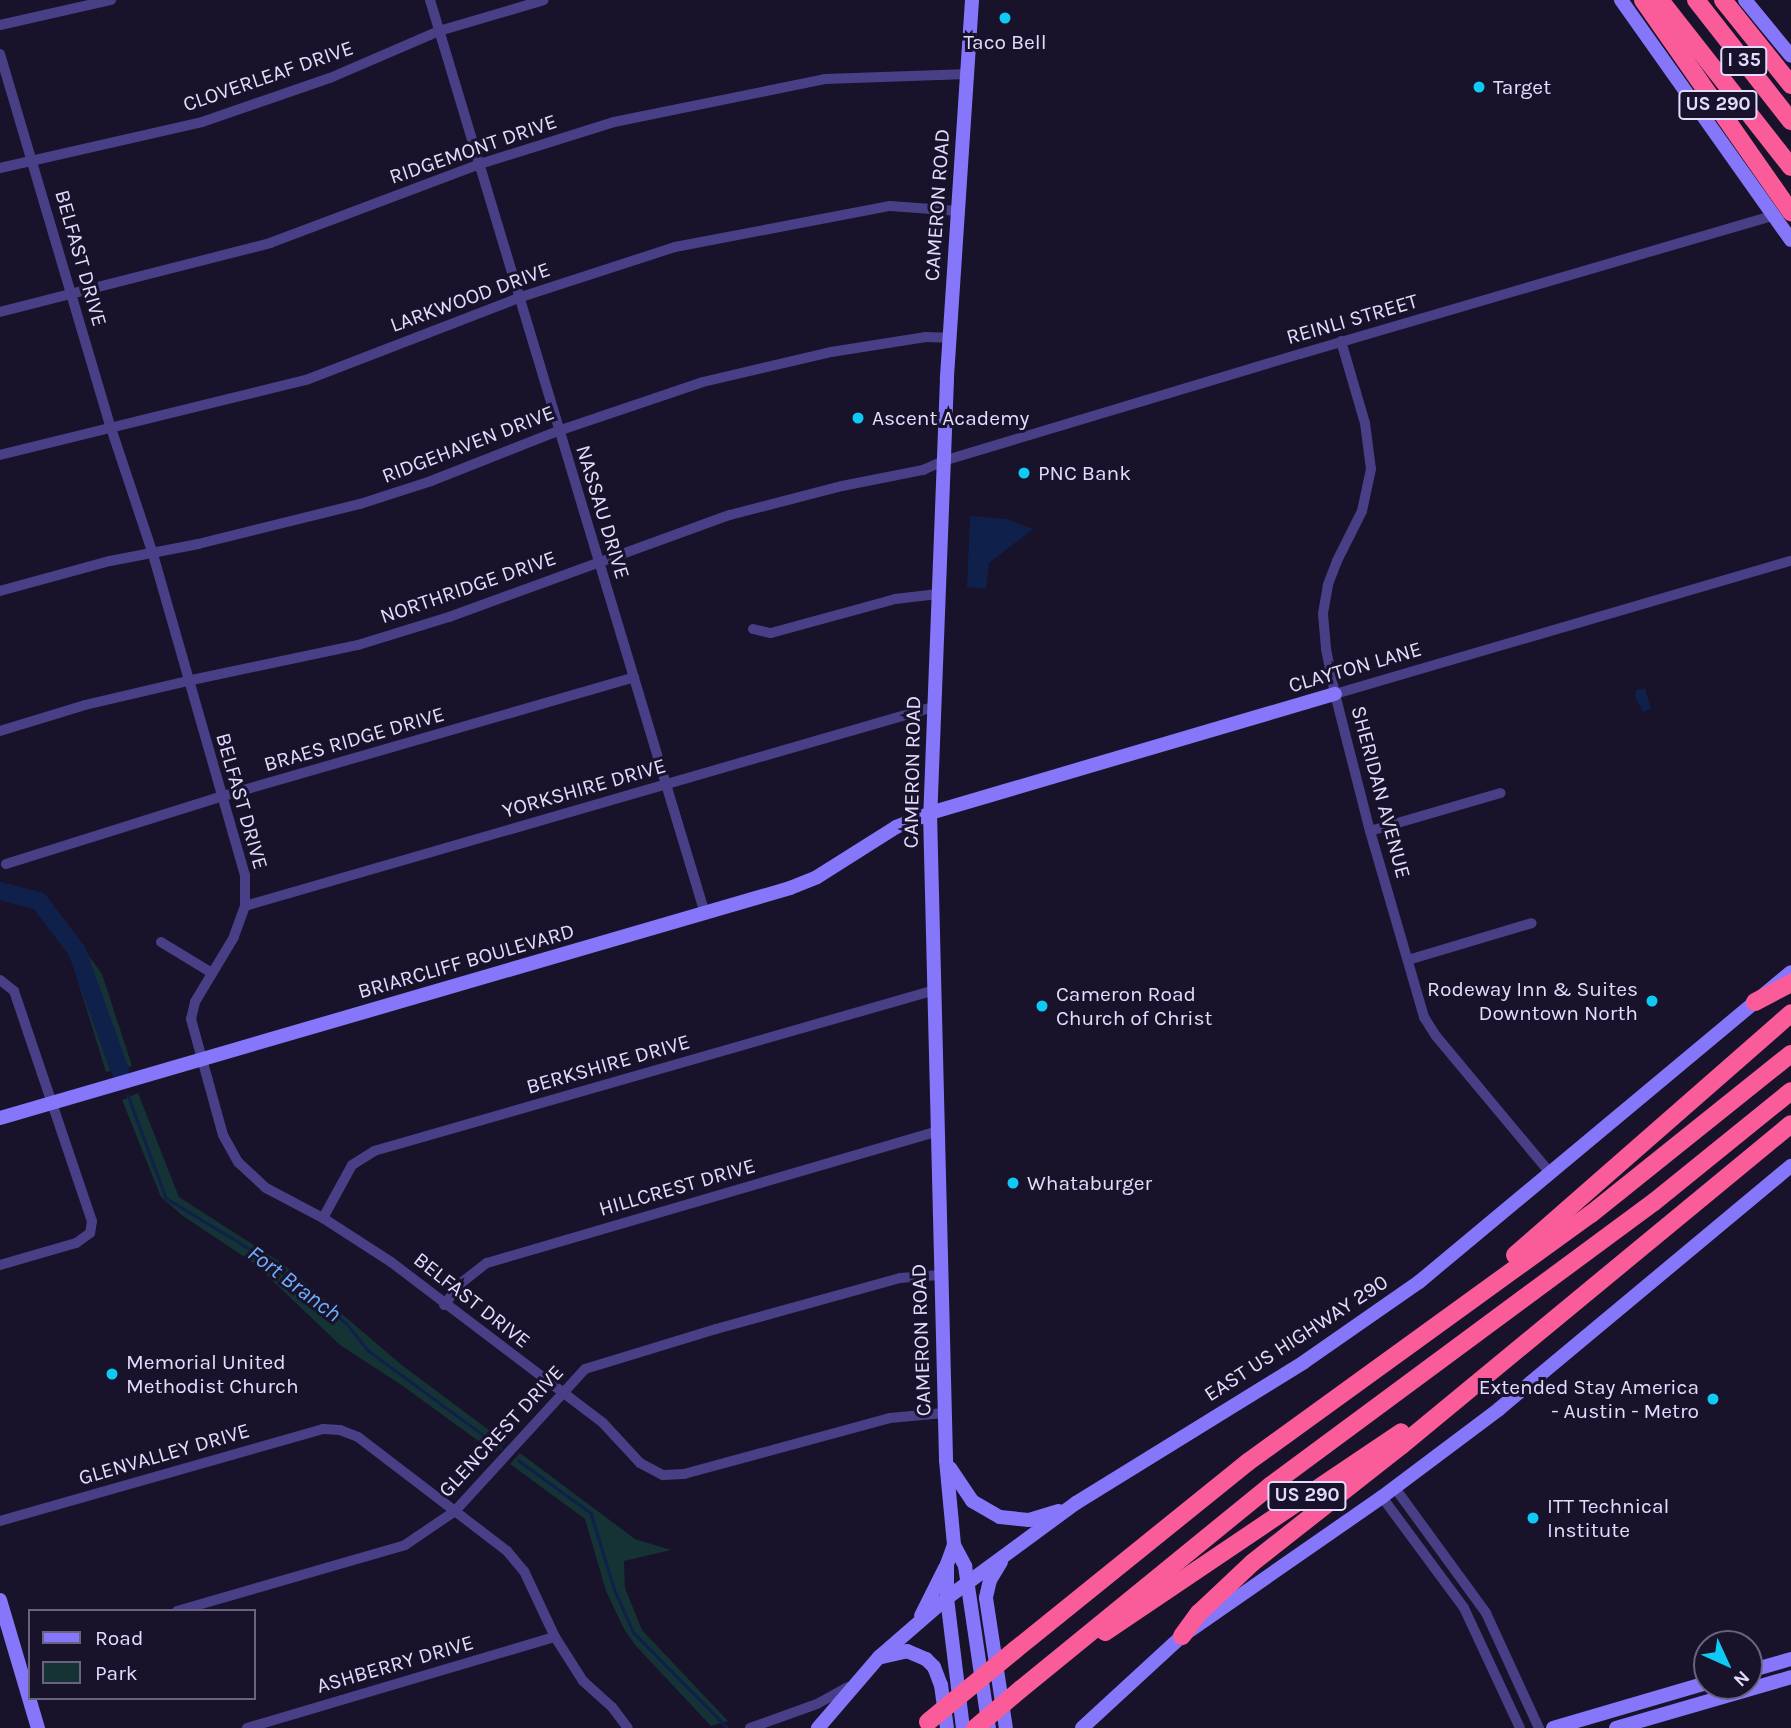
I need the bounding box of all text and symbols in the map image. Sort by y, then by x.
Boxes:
marker: Taco Bell [997,10,1013,26]
place label: Taco Bell [963,29,1047,55]
street label: CLOVERLEAF DRIVE [180,35,356,117]
road number: I 35 [1720,45,1768,76]
place label: Target [1493,74,1551,100]
marker: Target [1471,79,1487,95]
road number: US 290 [1678,90,1758,120]
street label: RIDGEMONT DRIVE [386,109,560,189]
street label: CAMERON ROAD [919,128,955,282]
street label: BELFAST DRIVE [49,187,113,329]
street label: LARKWOOD DRIVE [387,256,553,338]
street label: REINLI STREET [1283,288,1421,350]
street label: RIDGEHAVEN DRIVE [378,400,558,488]
place label: Ascent Academy [872,405,1029,431]
marker: Ascent Academy [850,410,866,426]
street label: NASSAU DRIVE [571,442,635,582]
place label: PNC Bank [1038,460,1131,486]
marker: PNC Bank [1016,465,1032,481]
street label: NORTHRIDGE DRIVE [377,545,559,629]
street label: CLAYTON LANE [1286,636,1424,698]
street label: CAMERON ROAD [898,695,926,849]
street label: BRAES RIDGE DRIVE [261,701,447,777]
street label: SHERIDAN AVENUE [1346,703,1416,881]
street label: BELFAST DRIVE [210,730,274,872]
street label: YORKSHIRE DRIVE [499,753,669,823]
street label: BRIARCLIFF BOULEVARD [355,918,577,1004]
place label: Rodeway Inn & Suites Downtown North [1427,976,1638,1026]
place label: Cameron Road Church of Christ [1056,981,1212,1031]
marker: Rodeway Inn & Suites Downtown North [1644,993,1660,1009]
marker: Cameron Road Church of Christ [1034,998,1050,1014]
street label: BERKSHIRE DRIVE [523,1029,693,1099]
street label: HILLCREST DRIVE [596,1153,758,1221]
place label: Whataburger [1027,1170,1152,1196]
marker: Whataburger [1005,1175,1021,1191]
water label: Fort Branch [242,1240,346,1328]
street label: BELFAST DRIVE [409,1247,535,1353]
street label: CAMERON ROAD [906,1263,936,1417]
street label: EAST US HIGHWAY 290 [1199,1269,1393,1407]
place label: Memorial United Methodist Church [126,1349,299,1399]
street label: GLENCREST DRIVE [433,1360,569,1502]
marker: Memorial United Methodist Church [104,1366,120,1382]
place label: Extended Stay America - Austin - Metro [1479,1374,1699,1424]
marker: Extended Stay America - Austin - Metro [1705,1391,1721,1407]
street label: GLENVALLEY DRIVE [76,1418,252,1490]
road number: US 290 [1267,1480,1347,1512]
place label: ITT Technical Institute [1547,1493,1669,1543]
marker: ITT Technical Institute [1525,1510,1541,1526]
legend [28,1609,256,1700]
text: Road [95,1626,143,1650]
street label: ASHBERRY DRIVE [314,1630,476,1698]
north arrow [1693,1630,1763,1700]
text: Park [95,1661,138,1685]
text: N [1729,1666,1754,1691]

